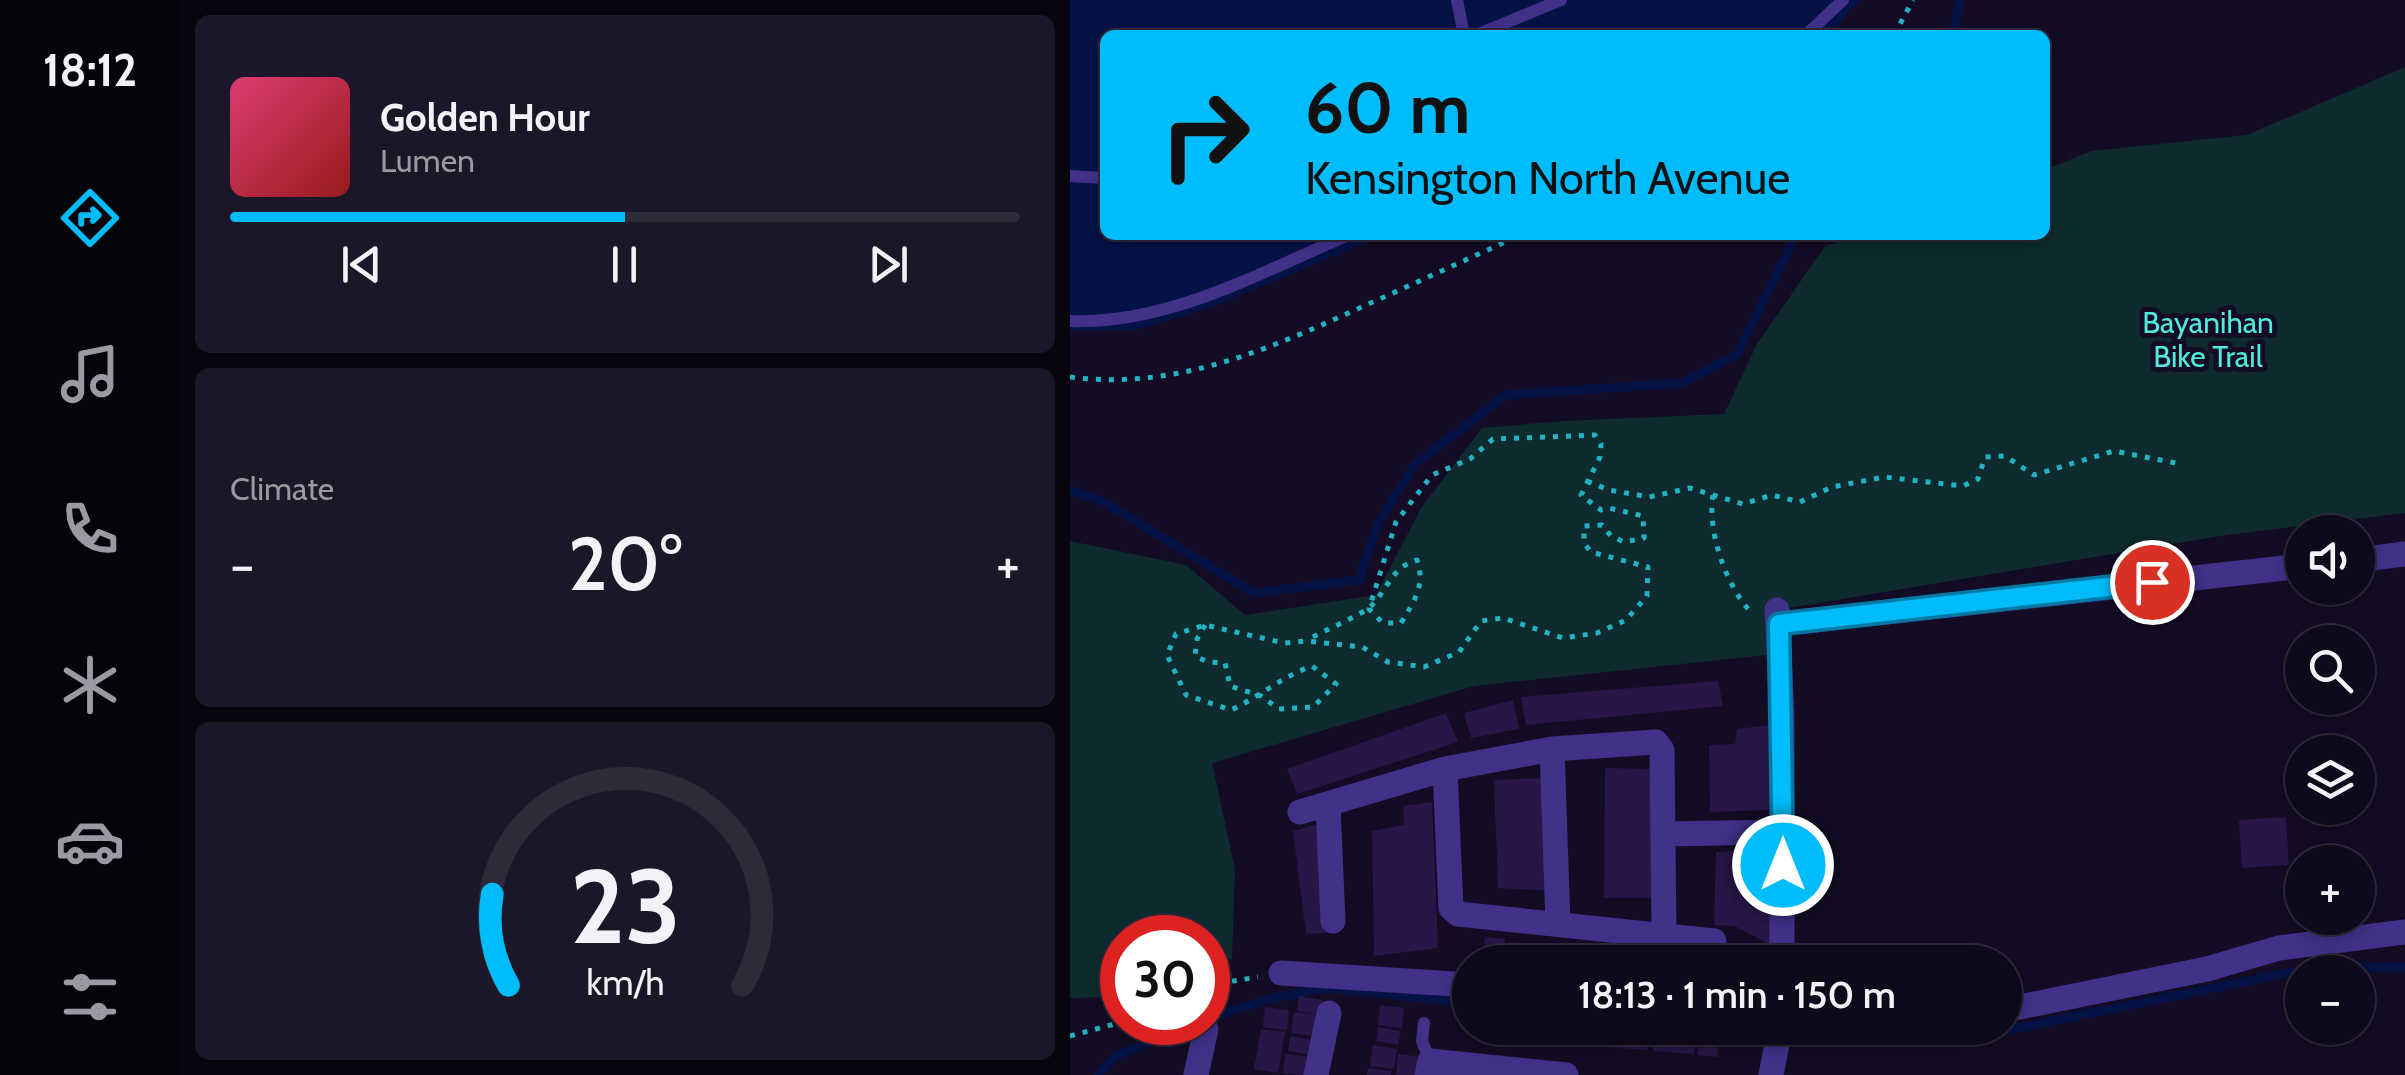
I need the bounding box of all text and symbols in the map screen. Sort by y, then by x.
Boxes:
text: 18:12 [43,43,137,97]
text: 60 m [1305,65,1470,151]
icon: right [1140,70,1270,200]
text: Golden Hour [380,94,590,141]
text: Lumen [380,141,475,180]
text: Kensington North Avenue [1305,151,1790,205]
icon: directions [55,183,125,253]
icon: previous [334,237,389,292]
icon: pause [597,237,652,292]
icon: next [861,237,916,292]
park label: Bayanihan Bike Trail [2142,304,2274,375]
icon: music [55,339,125,409]
text: Climate [230,469,334,508]
icon: phone [55,494,125,564]
map controls [2285,515,2375,1045]
button: sound [2285,515,2375,605]
text: 20° [568,518,682,609]
text: − [230,531,254,598]
text: + [996,531,1020,598]
pin [2110,540,2195,625]
icon: arrive [2125,555,2180,610]
button: search [2285,625,2375,715]
icon: climate [55,650,125,720]
button: layers [2285,735,2375,825]
icon: car [55,806,125,876]
position arrow [1731,813,1835,917]
text: 23 [569,843,681,969]
button: + [2285,845,2375,935]
speed limit sign: 30 [1100,915,1230,1045]
button: − [2285,955,2375,1045]
text: km/h [586,961,664,1004]
icon: filters [55,962,125,1032]
text: 18:13 · 1 min · 150 m [1578,971,1896,1018]

